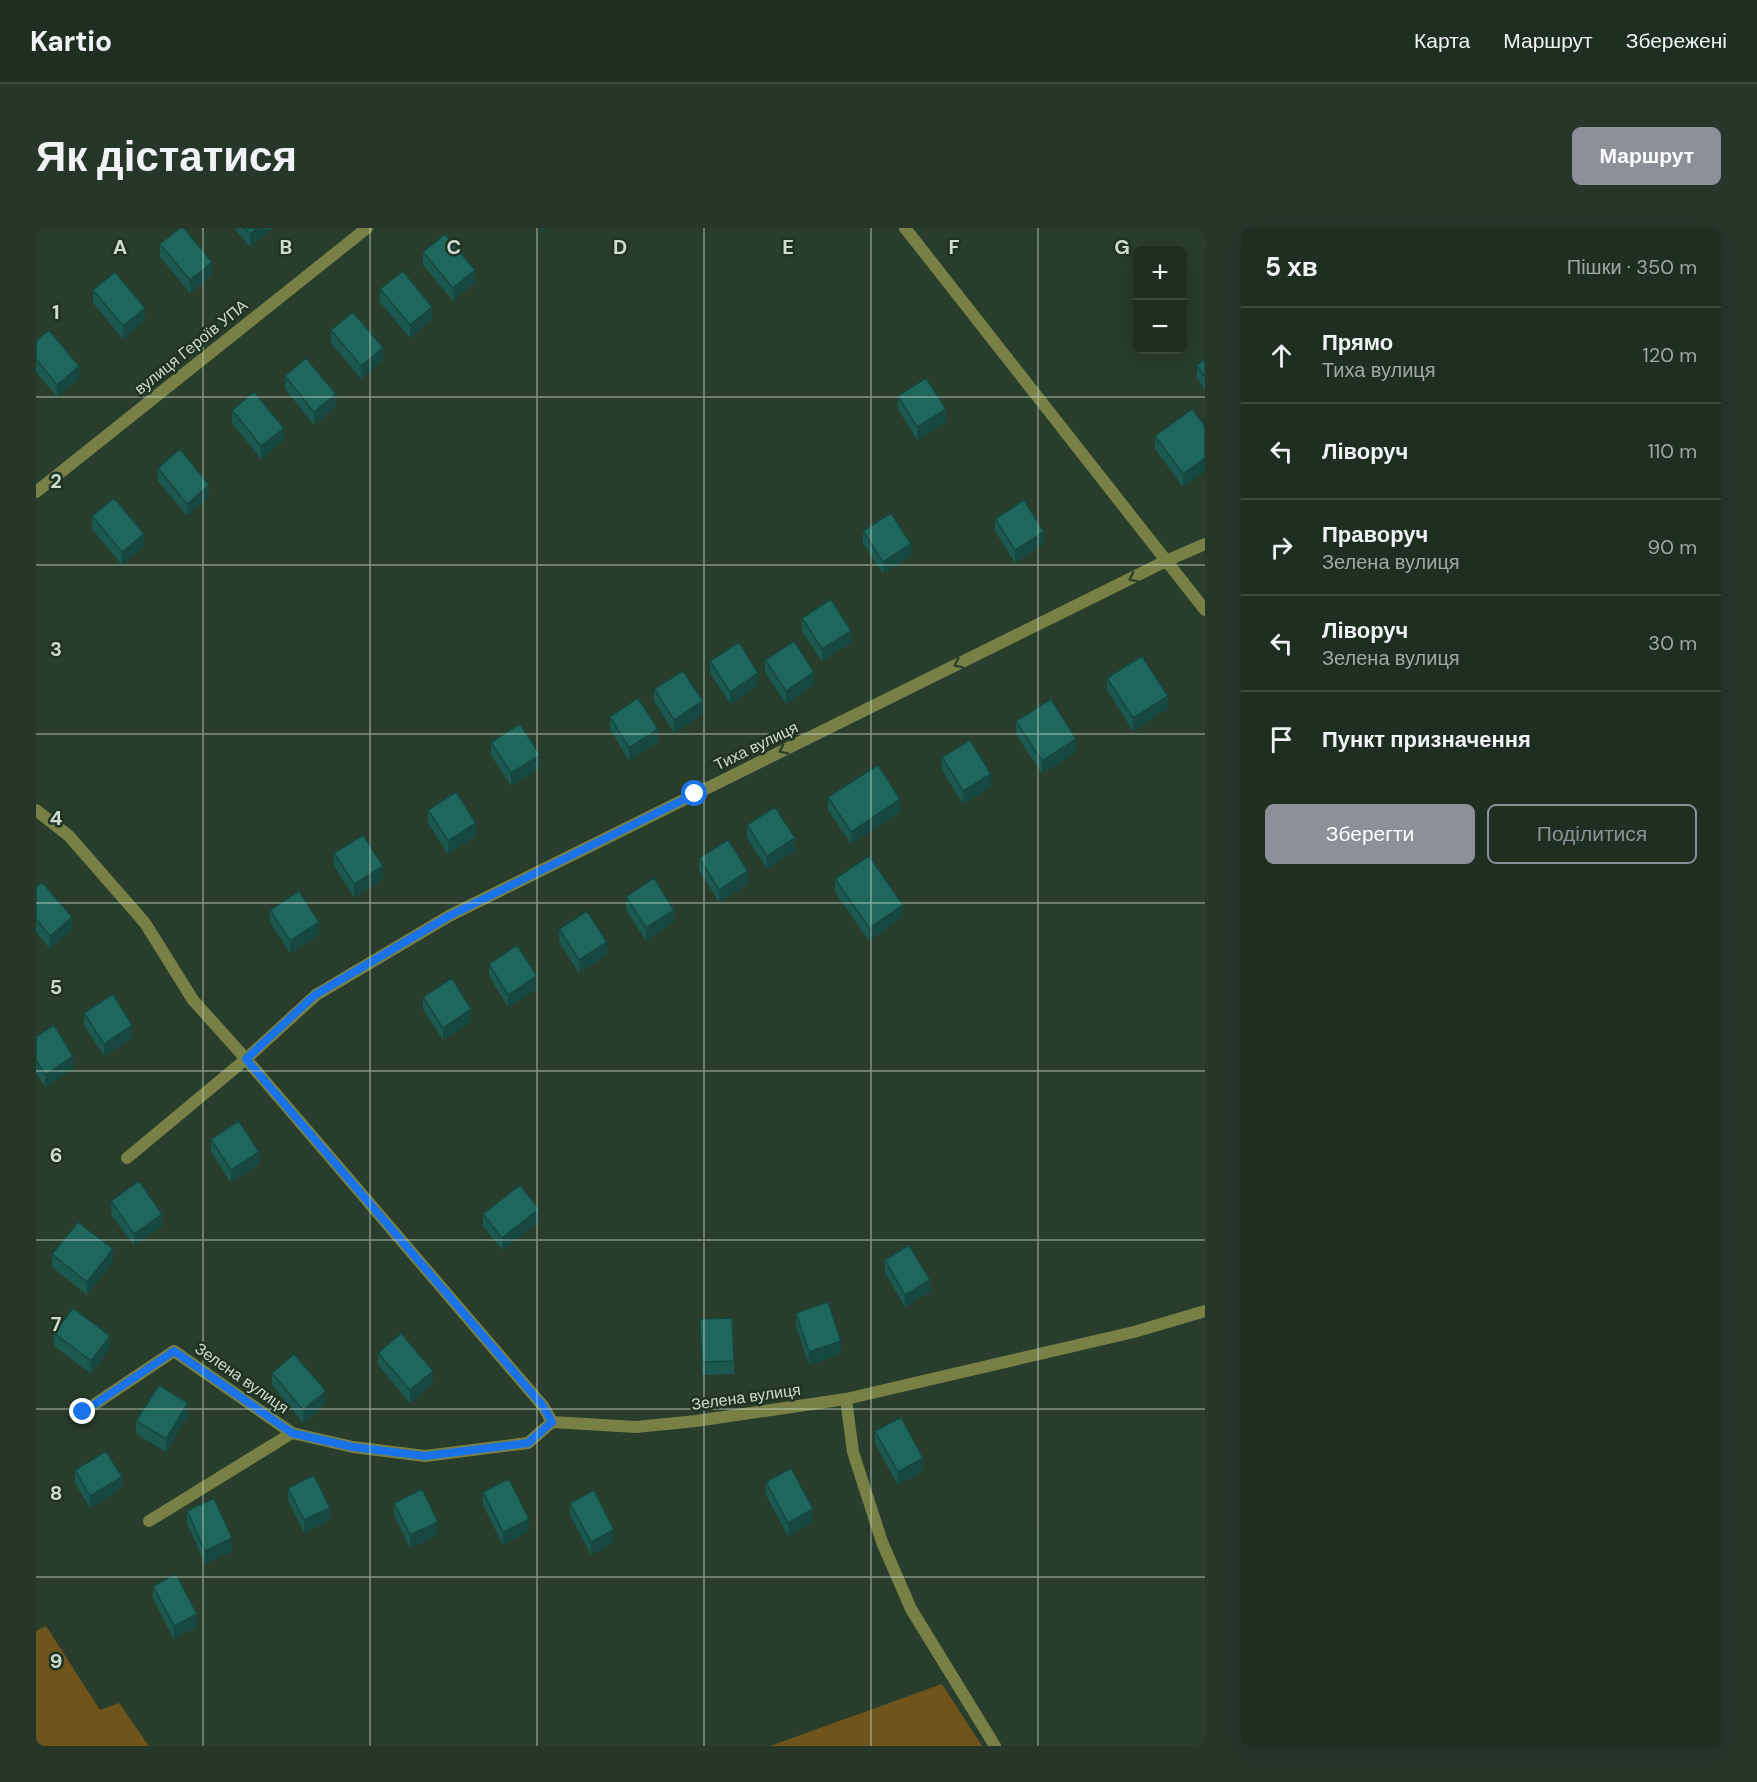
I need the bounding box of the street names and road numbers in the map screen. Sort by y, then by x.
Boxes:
street label: вулиця Героїв УПА [130,295,252,399]
street label: Тиха вулиця [711,717,801,775]
street label: Зелена вулиця [191,1338,293,1418]
street label: Зелена вулиця [690,1379,802,1415]

